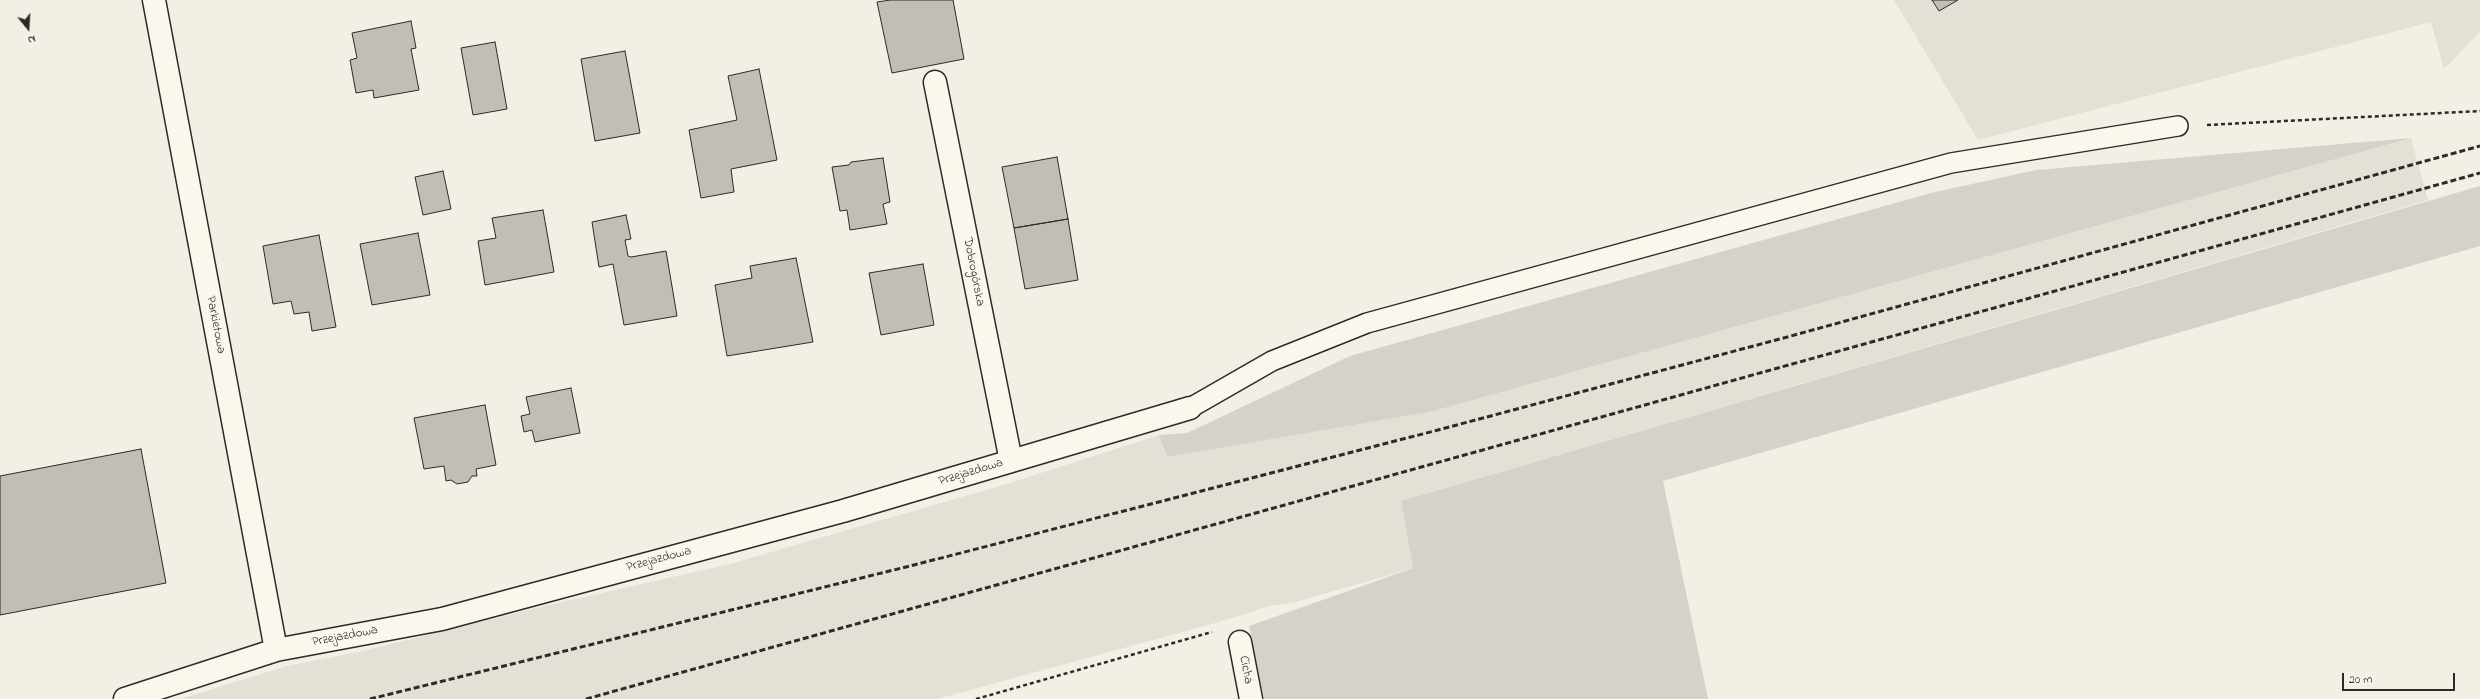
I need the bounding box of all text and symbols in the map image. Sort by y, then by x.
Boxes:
north arrow [8,8,48,48]
text: N [26,31,38,48]
street label: Dobrogórska [959,236,987,308]
street label: Parkietowa [202,295,228,355]
street label: Przejazdowa [937,456,1005,490]
street label: Przejazdowa [625,544,693,576]
street label: Przejazdowa [311,623,379,651]
street label: Cicha [1235,655,1255,685]
scale bar [2344,665,2457,691]
text: 20 m [2349,671,2372,689]

